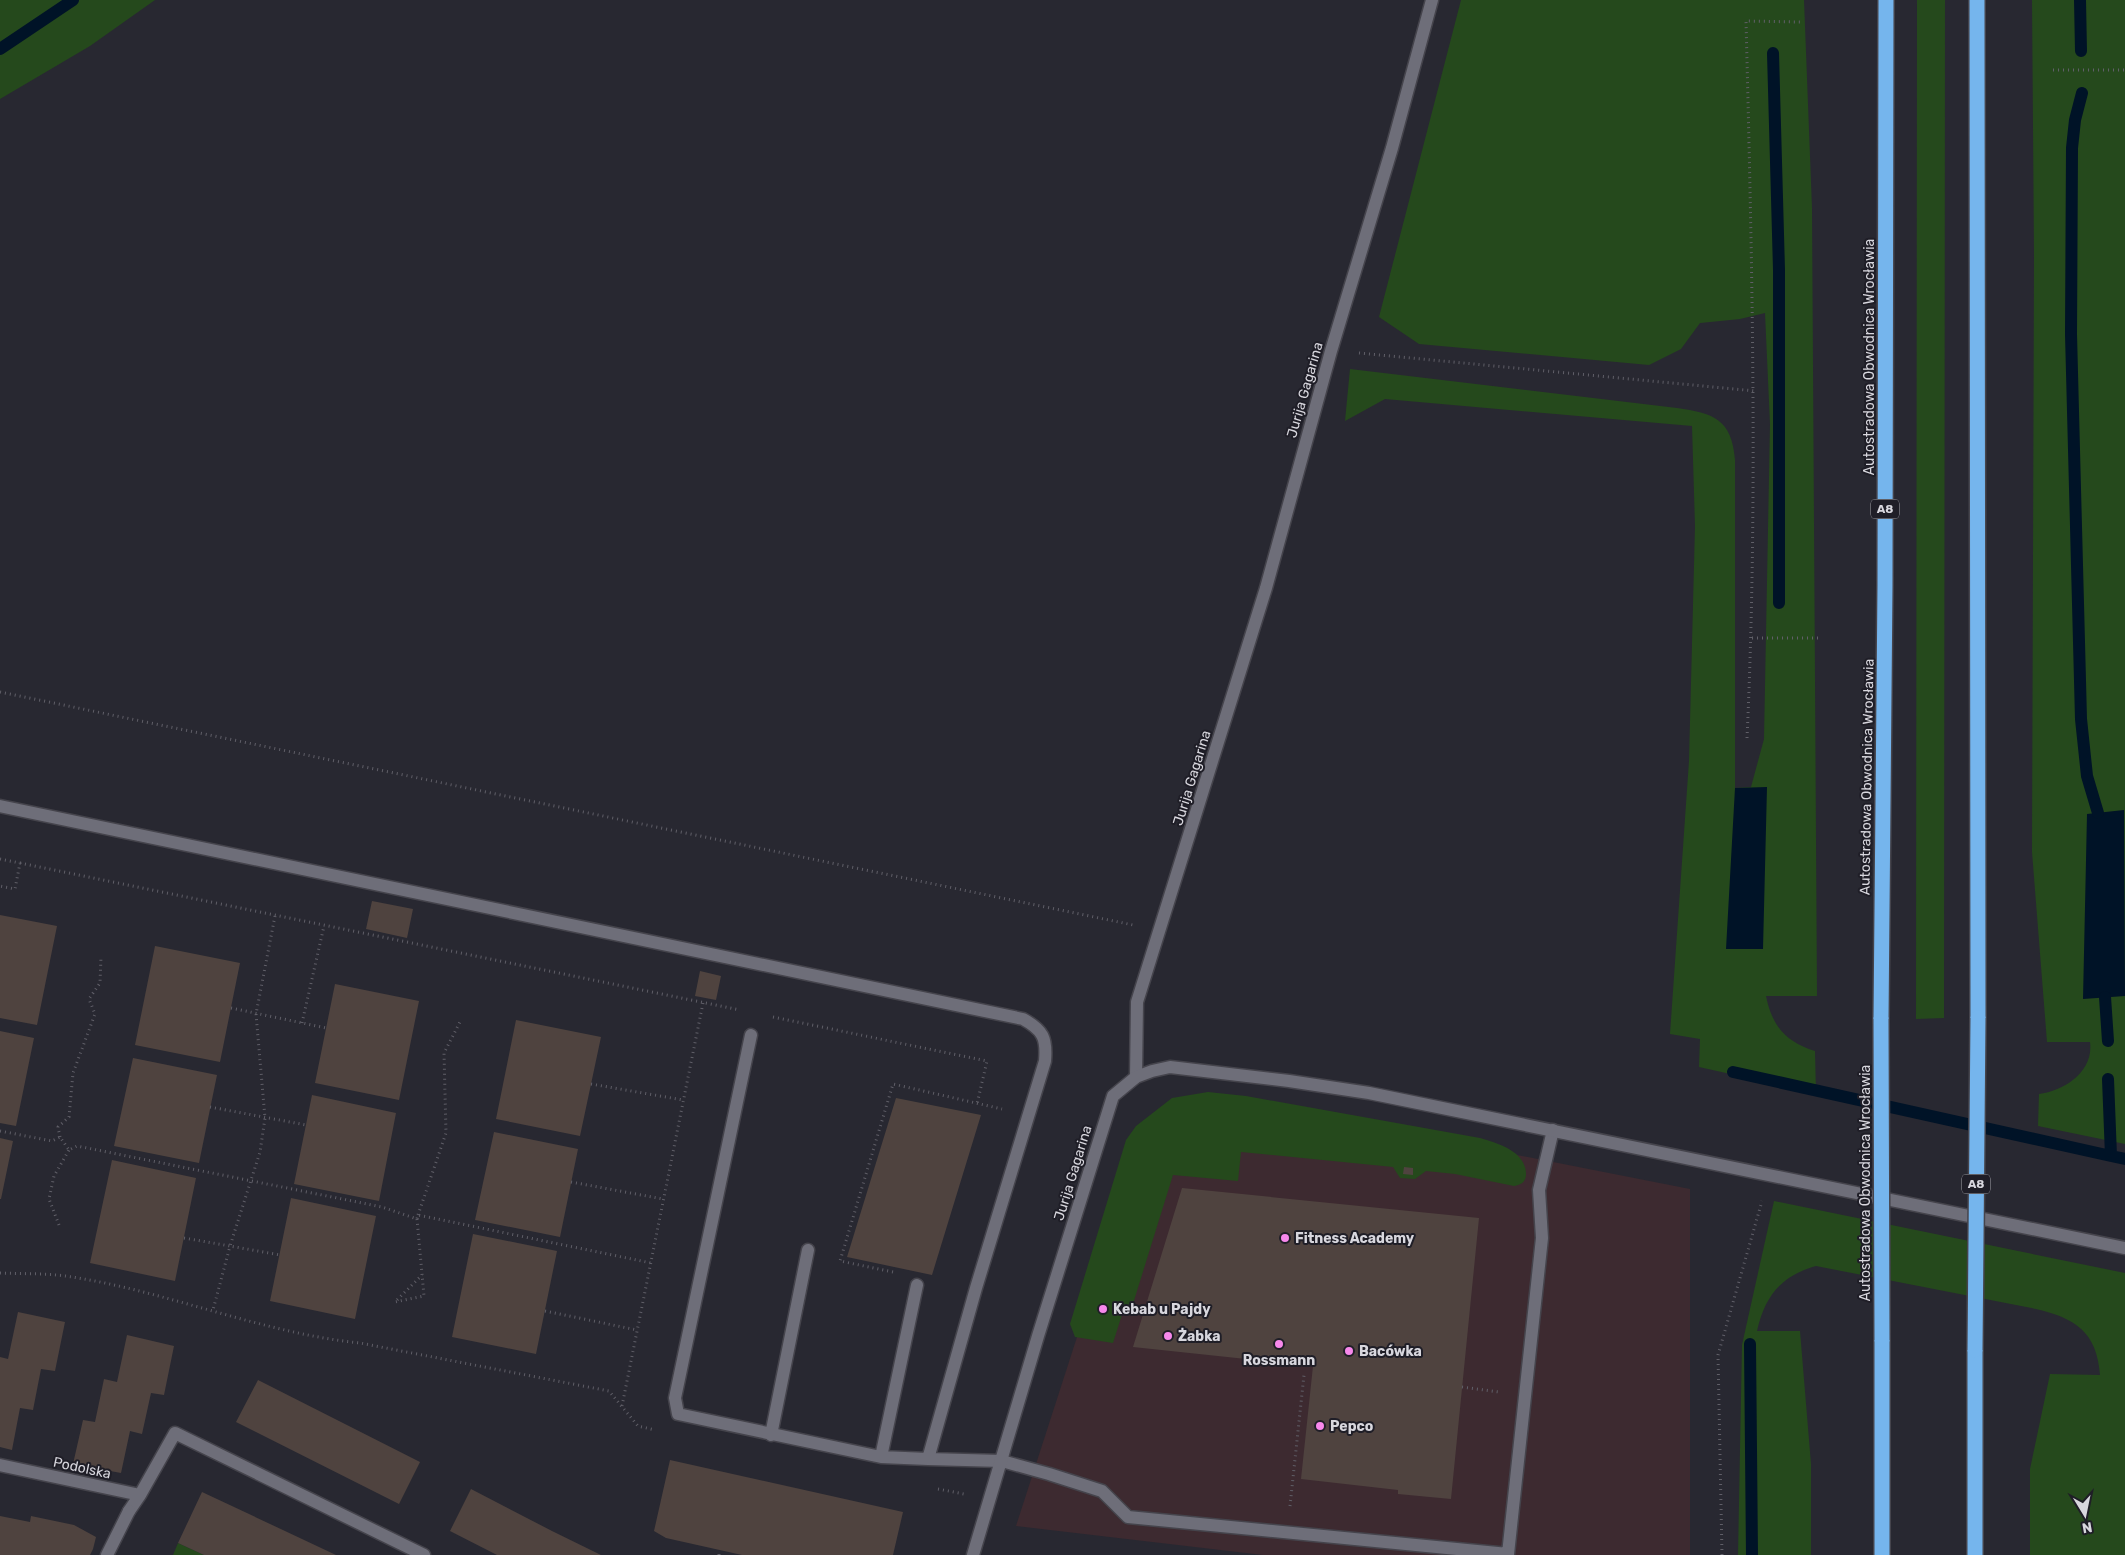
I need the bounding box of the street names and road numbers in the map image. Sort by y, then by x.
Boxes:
street label: Autostradowa Obwodnica Wrocławia [1861,239,1878,475]
street label: Jurija Gagarina [1283,340,1327,440]
road number: A8 [1871,499,1899,518]
street label: Autostradowa Obwodnica Wrocławia [1856,659,1878,895]
street label: Jurija Gagarina [1169,728,1215,828]
street label: Autostradowa Obwodnica Wrocławia [1857,1065,1874,1301]
street label: Jurija Gagarina [1050,1123,1096,1223]
road number: A8 [1962,1174,1990,1194]
street label: Podolska [52,1454,112,1482]

